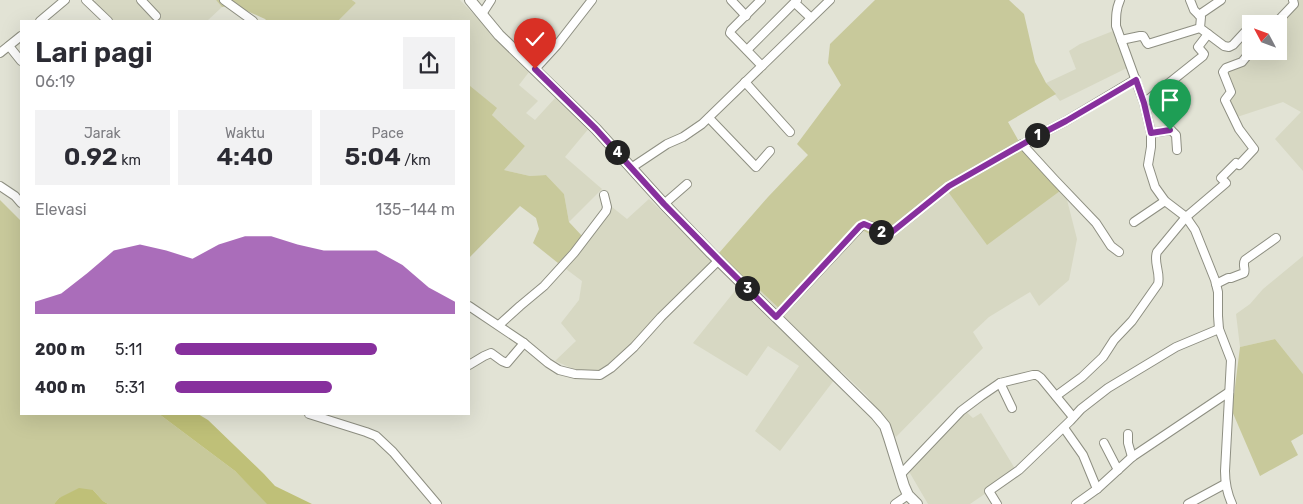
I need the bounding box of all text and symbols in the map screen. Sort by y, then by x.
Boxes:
north arrow [1242,15,1288,60]
map controls [1242,15,1287,60]
pin [514,18,556,69]
icon: check [521,25,549,53]
text: Lari pagi [35,36,153,69]
button: share [403,37,455,89]
text: 06:19 [35,72,75,91]
pin [1149,79,1191,130]
icon: arrive [1156,86,1184,114]
pin: 1 [1024,122,1050,148]
text: Jarak [84,125,121,142]
text: Waktu [225,125,265,142]
text: Pace [372,125,404,142]
text: 1 [1034,127,1041,144]
pin: 4 [604,140,630,164]
text: 0.92 [64,142,118,171]
text: 4:40 [216,142,274,171]
text: 5:04 [345,142,401,171]
text: 4 [613,144,622,161]
text: km [118,152,141,169]
text: /km [401,152,431,169]
text: Elevasi [35,200,87,219]
text: 135–144 m [376,200,455,219]
pin: 2 [868,220,894,244]
text: 2 [877,224,886,241]
pin: 3 [734,276,760,300]
text: 3 [743,280,752,297]
text: 200 m [35,340,85,359]
text: 5:11 [115,340,142,359]
text: 400 m [35,378,86,397]
text: 5:31 [115,378,145,397]

